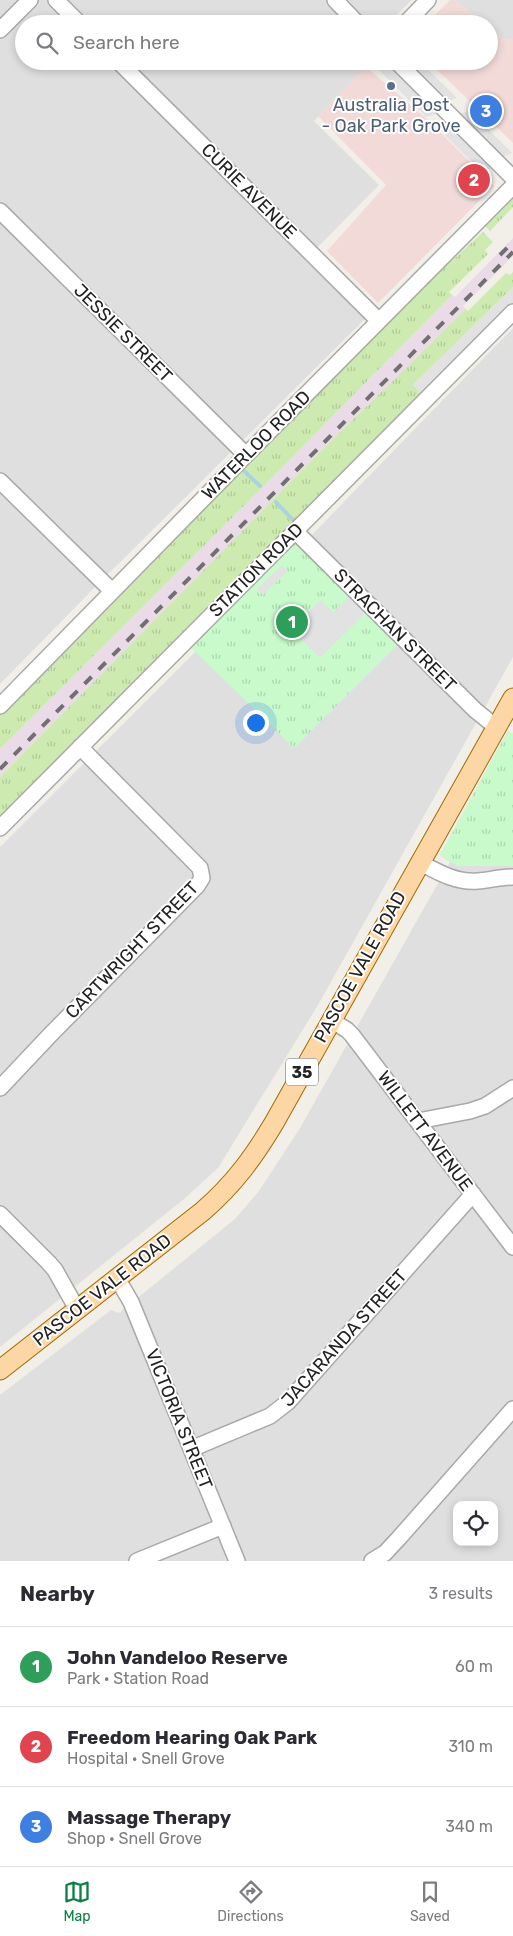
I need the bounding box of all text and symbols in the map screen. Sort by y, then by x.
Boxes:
search box [15,15,498,70]
icon: search [33,29,61,57]
text: Search here [73,31,180,54]
marker: Australia Post - Oak Park Grove [385,80,397,92]
pin: 3 [470,92,502,130]
place label: Australia Post - Oak Park Grove [321,94,461,137]
street label: CURIE AVENUE [197,139,301,243]
pin: 2 [458,161,490,199]
street label: JESSIE STREET [69,279,177,387]
street label: WATERLOO ROAD [197,386,315,504]
street label: STATION ROAD [205,519,307,621]
street label: STRACHAN STREET [329,564,461,696]
pin: 1 [276,603,308,641]
your location [243,710,269,736]
street label: CARTWRIGHT STREET [61,877,203,1023]
street label: PASCOE VALE ROAD [309,888,411,1046]
road number: 35 [286,1058,318,1086]
street label: WILLETT AVENUE [373,1067,477,1195]
street label: PASCOE VALE ROAD [28,1229,176,1351]
street label: JACARANDA STREET [277,1265,411,1411]
street label: VICTORIA STREET [141,1346,217,1492]
map controls [453,1501,498,1546]
button: locate [453,1501,498,1546]
text: Nearby [20,1581,95,1606]
text: 3 results [428,1584,493,1603]
text: John Vandeloo Reserve [67,1646,288,1669]
text: 1 [32,1657,40,1676]
text: 60 m [455,1657,493,1676]
text: Park · Station Road [67,1669,209,1688]
text: Freedom Hearing Oak Park [67,1726,317,1749]
text: 2 [31,1737,41,1756]
text: 310 m [449,1737,493,1756]
text: Hospital · Snell Grove [67,1749,225,1768]
text: Massage Therapy [67,1806,231,1829]
text: 3 [31,1817,41,1836]
text: 340 m [445,1817,493,1836]
text: Shop · Snell Grove [67,1829,202,1848]
tab: Map [63,1878,91,1925]
tab: Directions [217,1878,284,1925]
tab: Saved [410,1878,450,1925]

